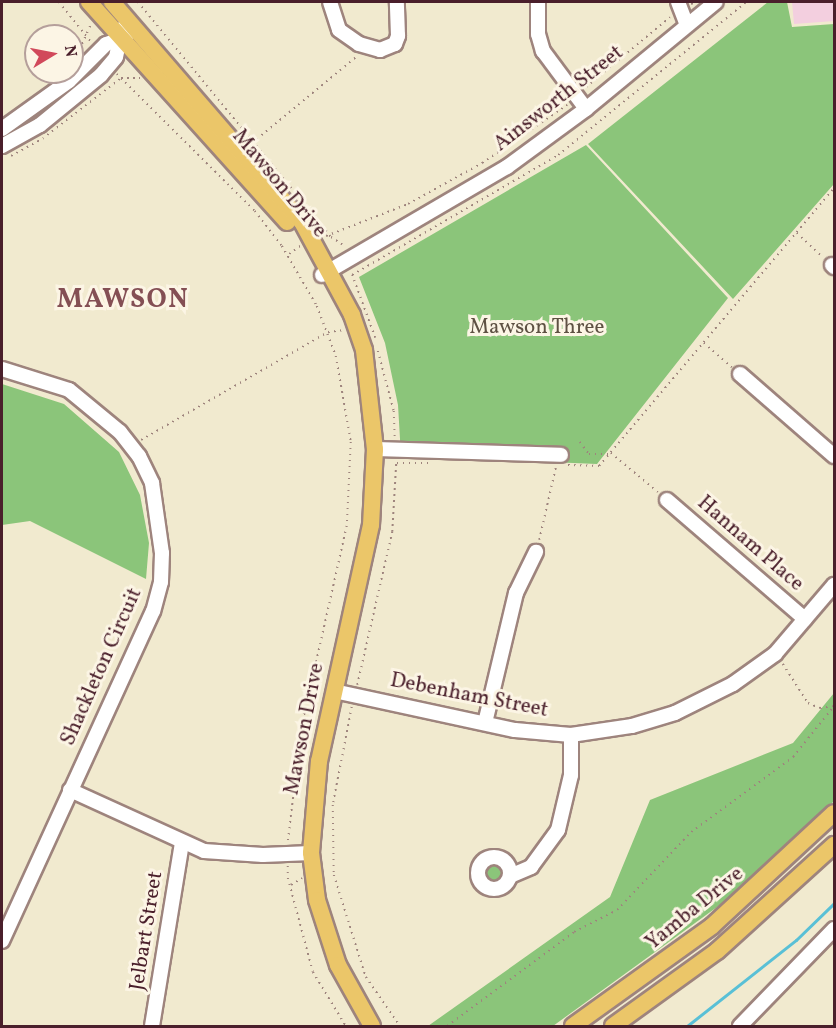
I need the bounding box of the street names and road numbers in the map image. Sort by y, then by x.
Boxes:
street label: Ainsworth Street [489,41,629,157]
street label: Mawson Drive [226,125,332,243]
street label: Hannam Place [692,491,808,597]
street label: Shackleton Circuit [56,584,148,750]
street label: Mawson Drive [280,661,330,797]
street label: Debenham Street [388,668,550,724]
street label: Yamba Drive [641,862,749,956]
street label: Jelbart Street [125,870,169,992]

